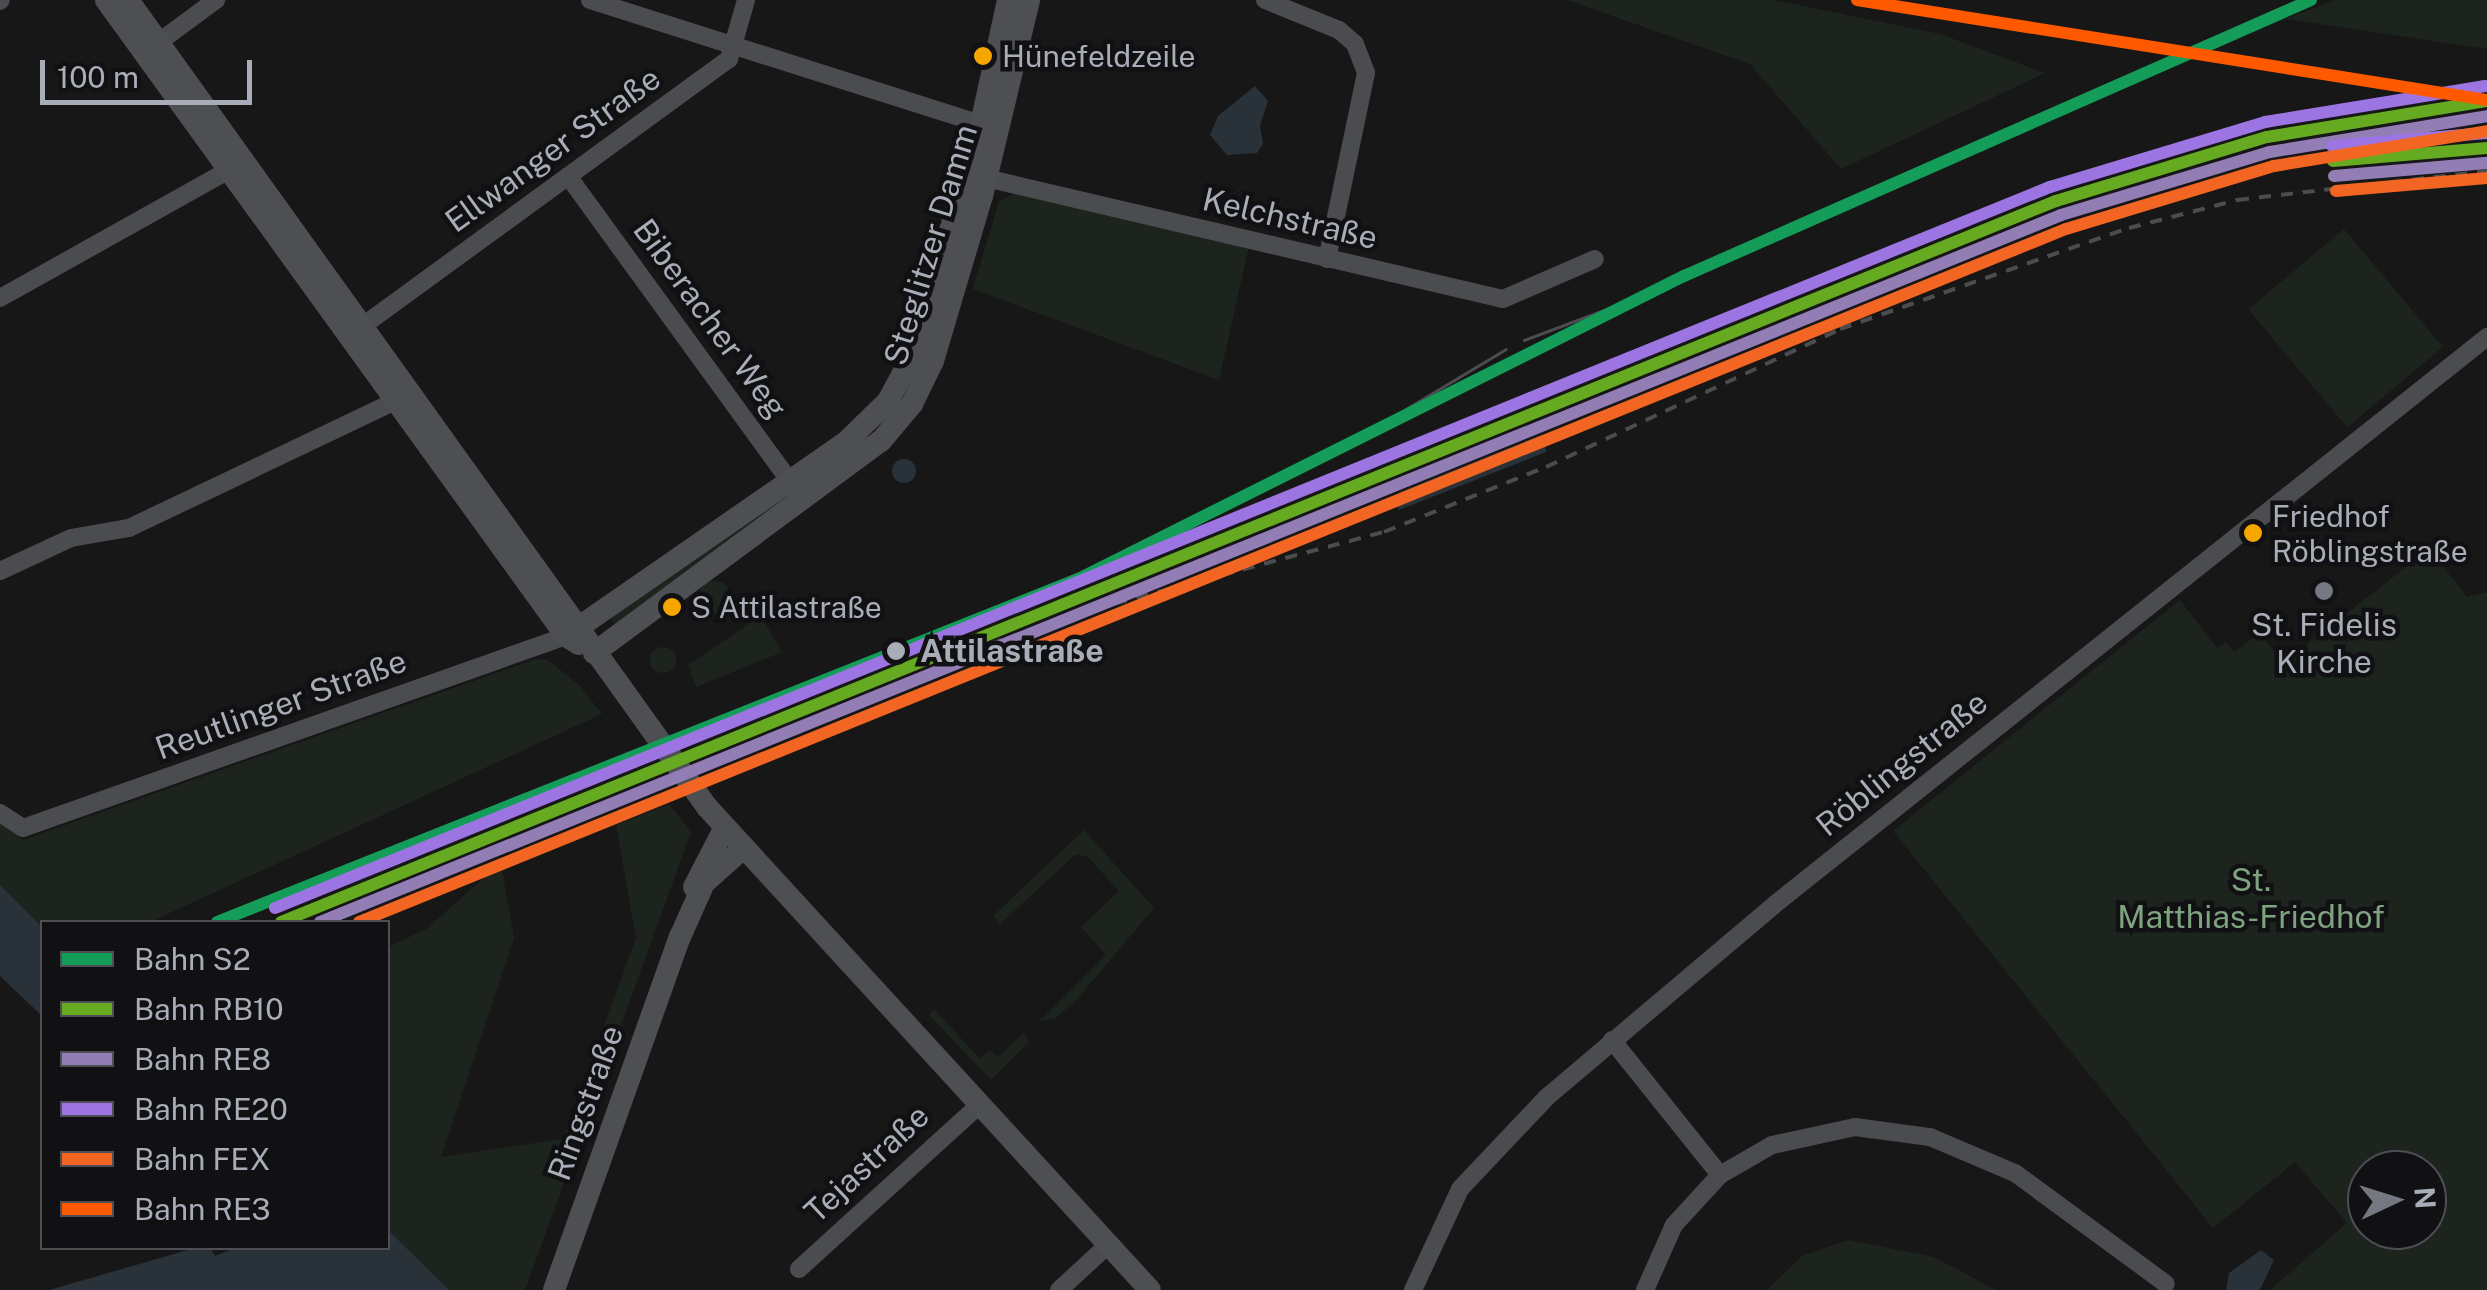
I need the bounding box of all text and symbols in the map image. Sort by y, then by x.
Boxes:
place label: Hünefeldzeile [1002,38,1195,74]
scale bar [45,40,258,102]
marker: Hünefeldzeile [973,46,993,66]
text: 100 m [57,59,139,95]
street label: Ellwanger Straße [438,59,668,241]
street label: Steglitzer Damm [876,120,986,370]
street label: Kelchstraße [1199,180,1381,258]
street label: Biberacher Weg [625,212,795,426]
place label: Friedhof Röblingstraße [2272,498,2468,568]
marker: Friedhof Röblingstraße [2243,523,2263,543]
marker: St. Fidelis Kirche [2313,580,2335,602]
place label: S Attilastraße [691,589,882,625]
marker: S Attilastraße [662,597,682,617]
place label: St. Fidelis Kirche [2251,607,2397,682]
place label: Attilastraße [920,632,1104,670]
marker: Attilastraße [881,636,911,666]
street label: Reutlinger Straße [150,642,412,768]
street label: Röblingstraße [1809,683,1995,845]
park label: St. Matthias-Friedhof [2117,862,2385,937]
legend [40,920,390,1250]
text: Bahn S2 [134,941,251,977]
text: Bahn RB10 [134,991,284,1027]
street label: Ringstraße [540,1020,632,1186]
text: Bahn RE8 [134,1041,271,1077]
text: Bahn RE20 [134,1091,288,1127]
street label: Tejastraße [797,1097,937,1231]
text: Bahn FEX [134,1141,270,1177]
north arrow [2347,1150,2447,1250]
text: N [2408,1186,2443,1210]
text: Bahn RE3 [134,1191,270,1227]

